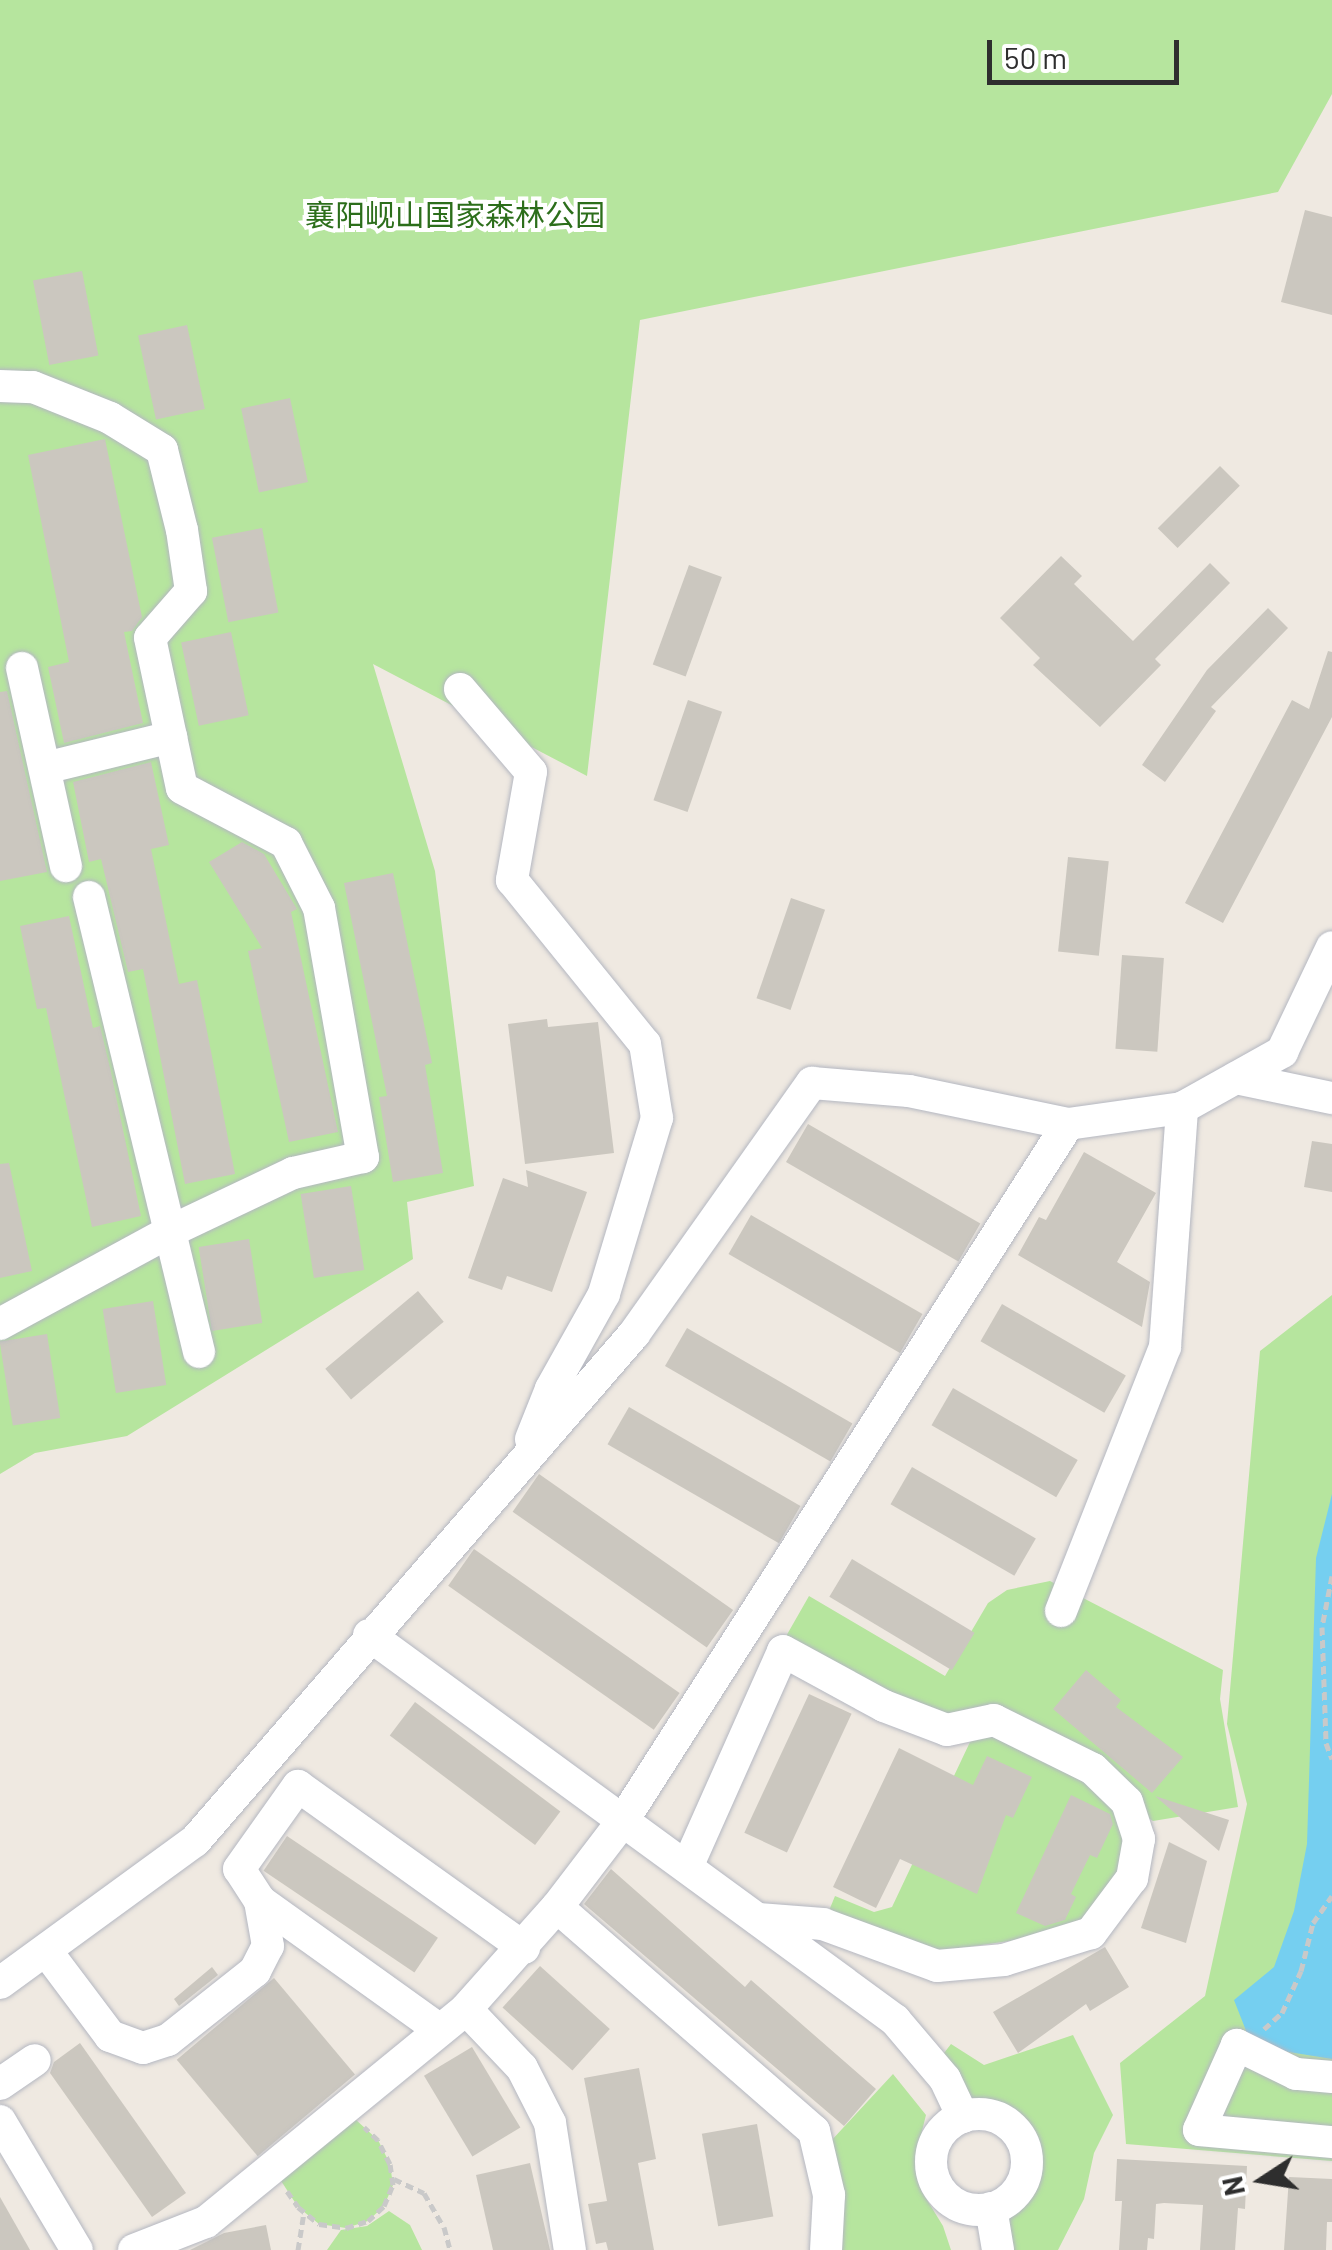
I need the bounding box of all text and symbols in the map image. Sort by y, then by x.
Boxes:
scale bar [992,20,1184,82]
text: 50 m [1004,39,1067,75]
park label: 襄阳岘山国家森林公园 [305,196,605,232]
north arrow [1212,2130,1312,2230]
text: N [1214,2174,1251,2199]

